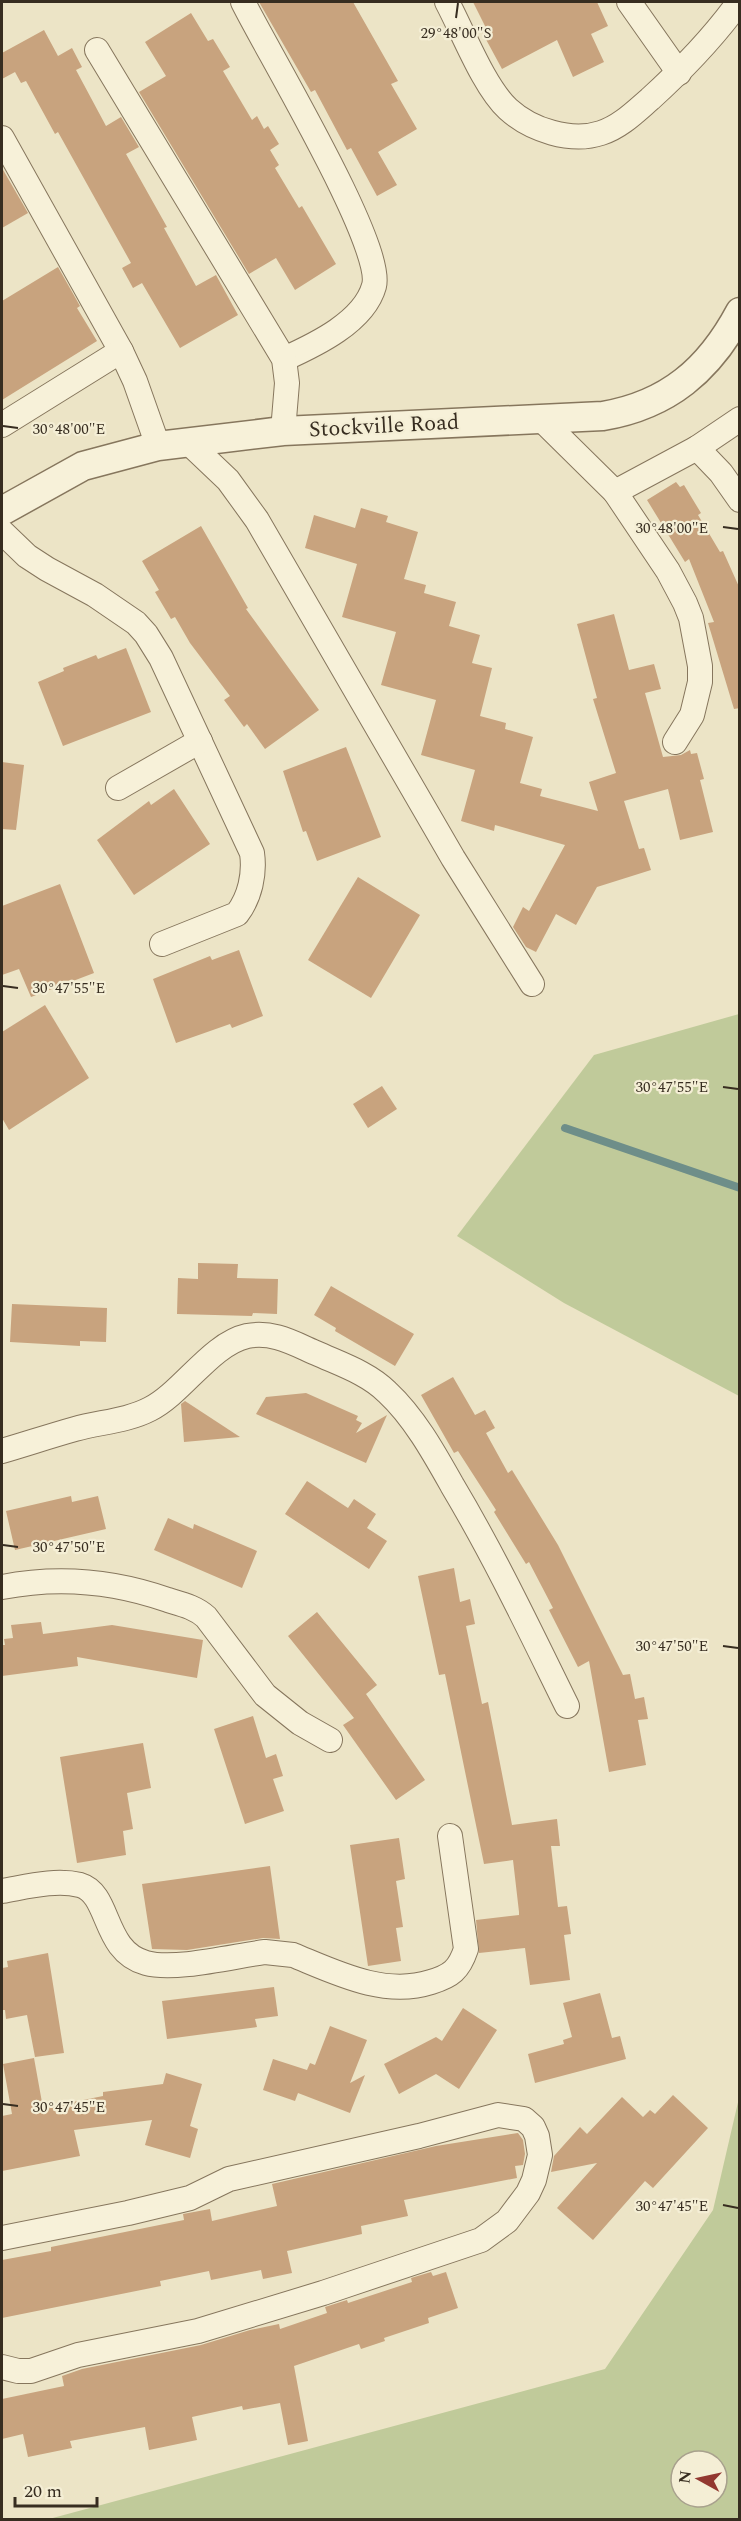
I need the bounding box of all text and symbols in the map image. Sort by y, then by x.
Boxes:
text: 29°48'00"S [421,22,492,45]
street label: Stockville Road [308,406,460,446]
text: 30°48'00"E [33,418,105,441]
text: 30°48'00"E [636,517,708,540]
text: 30°47'55"E [33,977,105,1000]
text: 30°47'55"E [636,1076,708,1099]
text: 30°47'50"E [33,1536,105,1559]
text: 30°47'50"E [636,1635,708,1658]
text: 30°47'45"E [33,2096,105,2119]
text: 30°47'45"E [636,2195,708,2218]
north arrow [669,2449,729,2509]
text: N [672,2469,698,2485]
scale bar [15,2470,98,2508]
text: 20 m [24,2478,62,2505]

